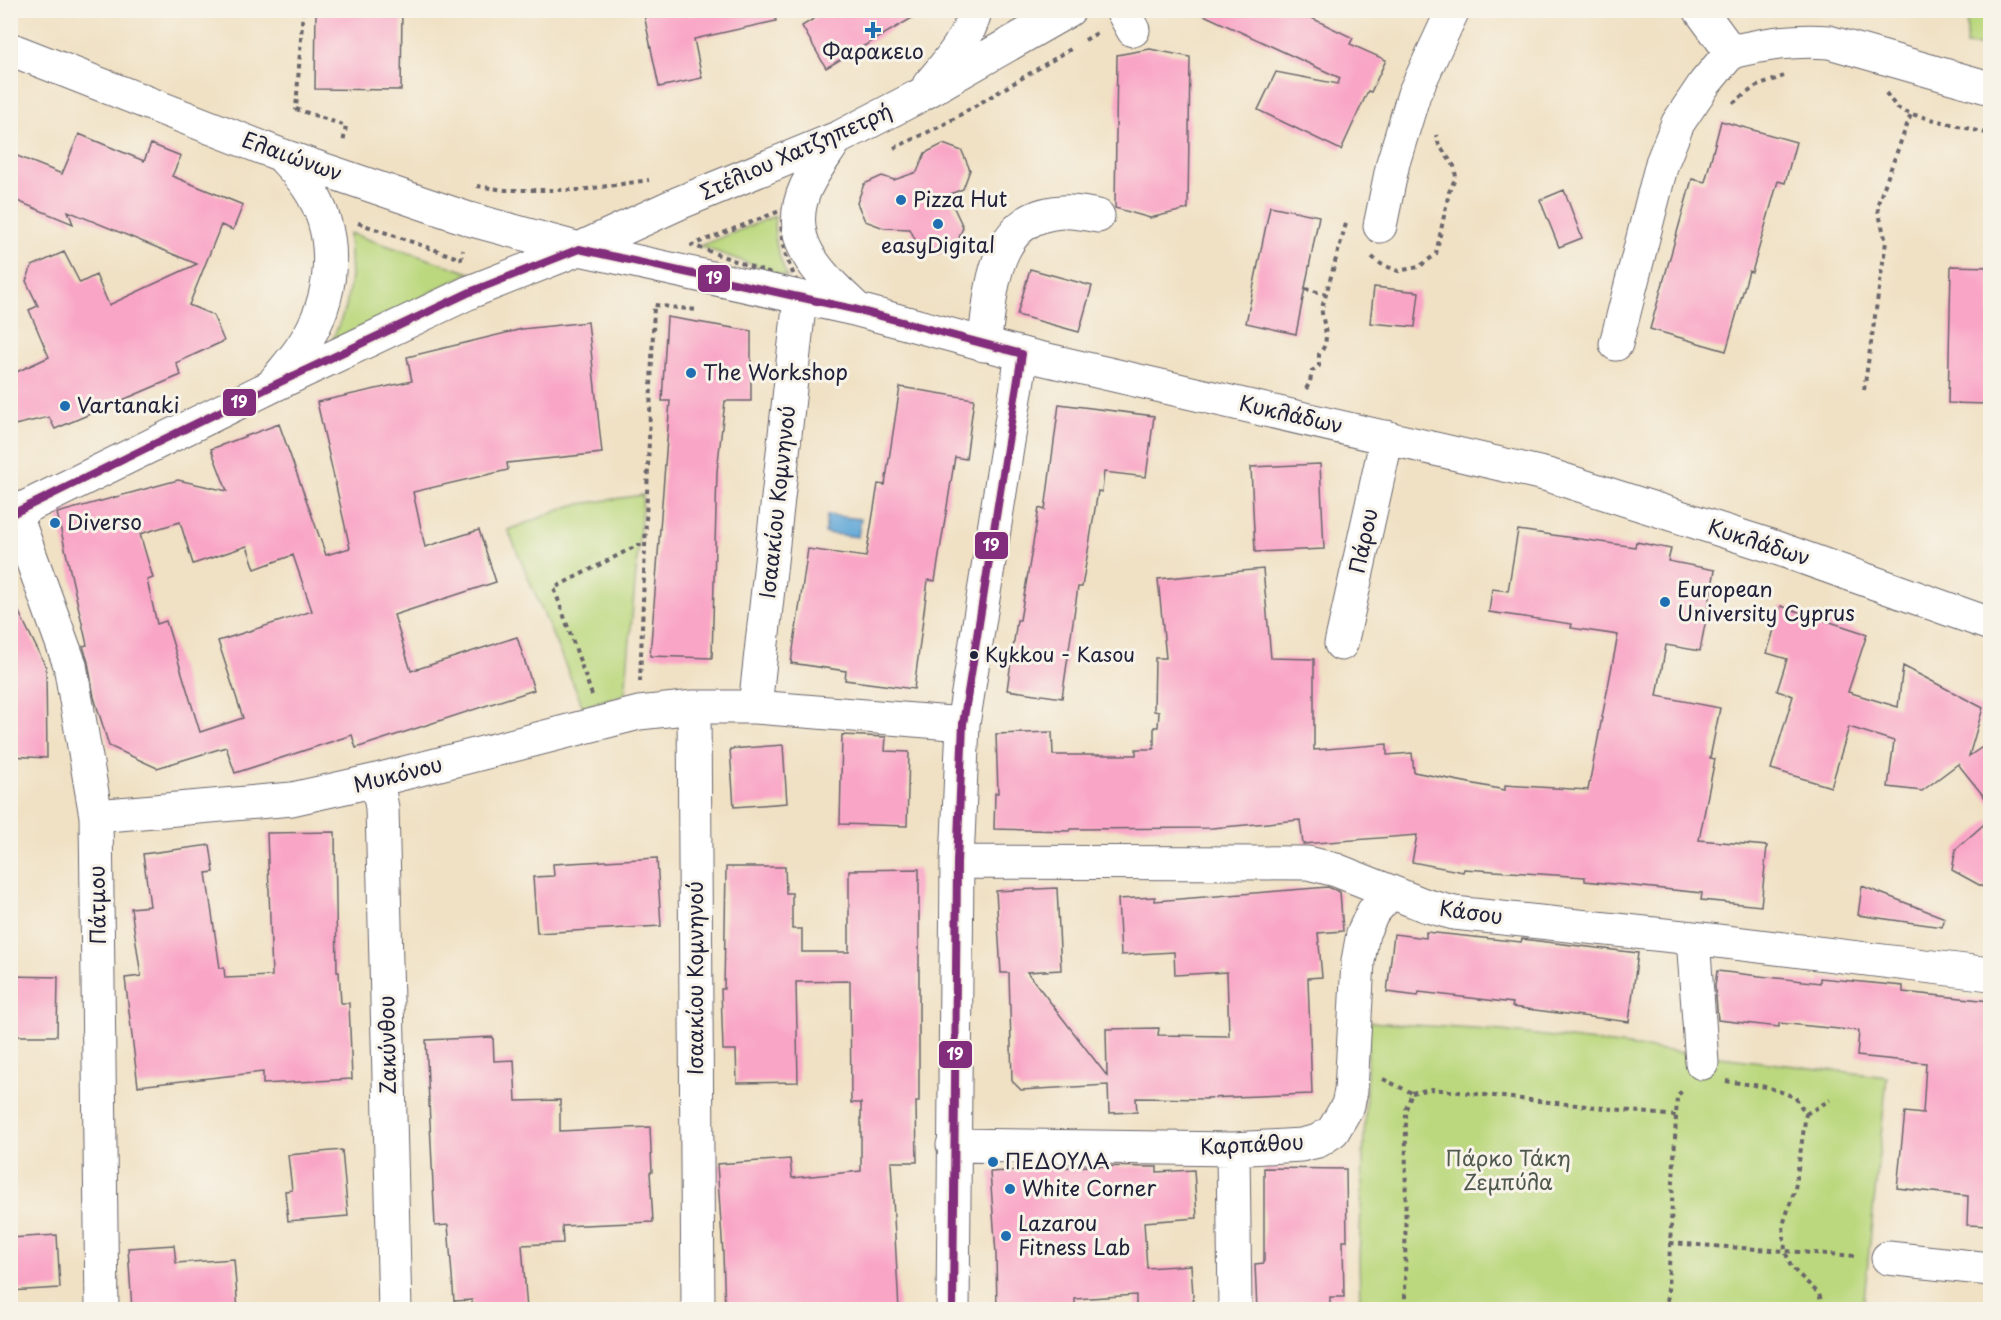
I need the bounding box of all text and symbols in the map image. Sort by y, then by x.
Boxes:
marker: Φαρακειο [866,23,880,37]
place label: Φαρακειο [822,34,924,66]
street label: Στέλιου Χατζηπετρή [694,94,896,207]
street label: Ελαιώνων [238,122,347,188]
place label: Pizza Hut [913,182,1007,214]
marker: Pizza Hut [894,193,908,207]
marker: easyDigital [931,217,945,231]
place label: easyDigital [881,228,995,260]
line badge: 19 [697,264,731,293]
text: 19 [705,265,723,289]
place label: The Workshop [703,355,848,387]
marker: The Workshop [684,366,698,380]
street label: Κυκλάδων [1236,386,1347,441]
place label: Vartanaki [77,388,179,420]
line badge: 19 [222,388,257,417]
text: 19 [230,389,248,413]
marker: Vartanaki [58,399,72,413]
street label: Ισαακίου Κομνηνού [750,404,802,600]
place label: Diverso [67,505,142,537]
street label: Πάρου [1340,505,1385,576]
street label: Κυκλάδων [1704,510,1815,573]
marker: Diverso [48,516,62,530]
line badge: 19 [974,531,1009,560]
text: 19 [982,532,1000,556]
place label: European University Cyprus [1677,572,1855,628]
marker: European University Cyprus [1658,595,1672,609]
place label: Kykkou - Kasou [985,639,1135,669]
marker: Kykkou - Kasou [968,649,980,661]
street label: Μυκόνου [350,747,445,800]
street label: Πάτμου [79,865,113,945]
street label: Ισαακίου Κομνηνού [678,881,710,1075]
street label: Κάσου [1438,891,1505,931]
street label: Ζακύνθου [369,995,403,1095]
line badge: 19 [938,1040,973,1069]
text: 19 [946,1041,964,1065]
street label: Καρπάθου [1199,1124,1305,1162]
park label: Πάρκο Τάκη Ζεμπύλα [1445,1141,1571,1197]
place label: ΠΕΔΟΥΛΑ [1005,1144,1110,1176]
marker: ΠΕΔΟΥΛΑ [986,1155,1000,1169]
place label: White Corner [1022,1171,1157,1203]
marker: White Corner [1003,1182,1017,1196]
place label: Lazarou Fitness Lab [1018,1206,1130,1262]
marker: Lazarou Fitness Lab [999,1229,1013,1243]

